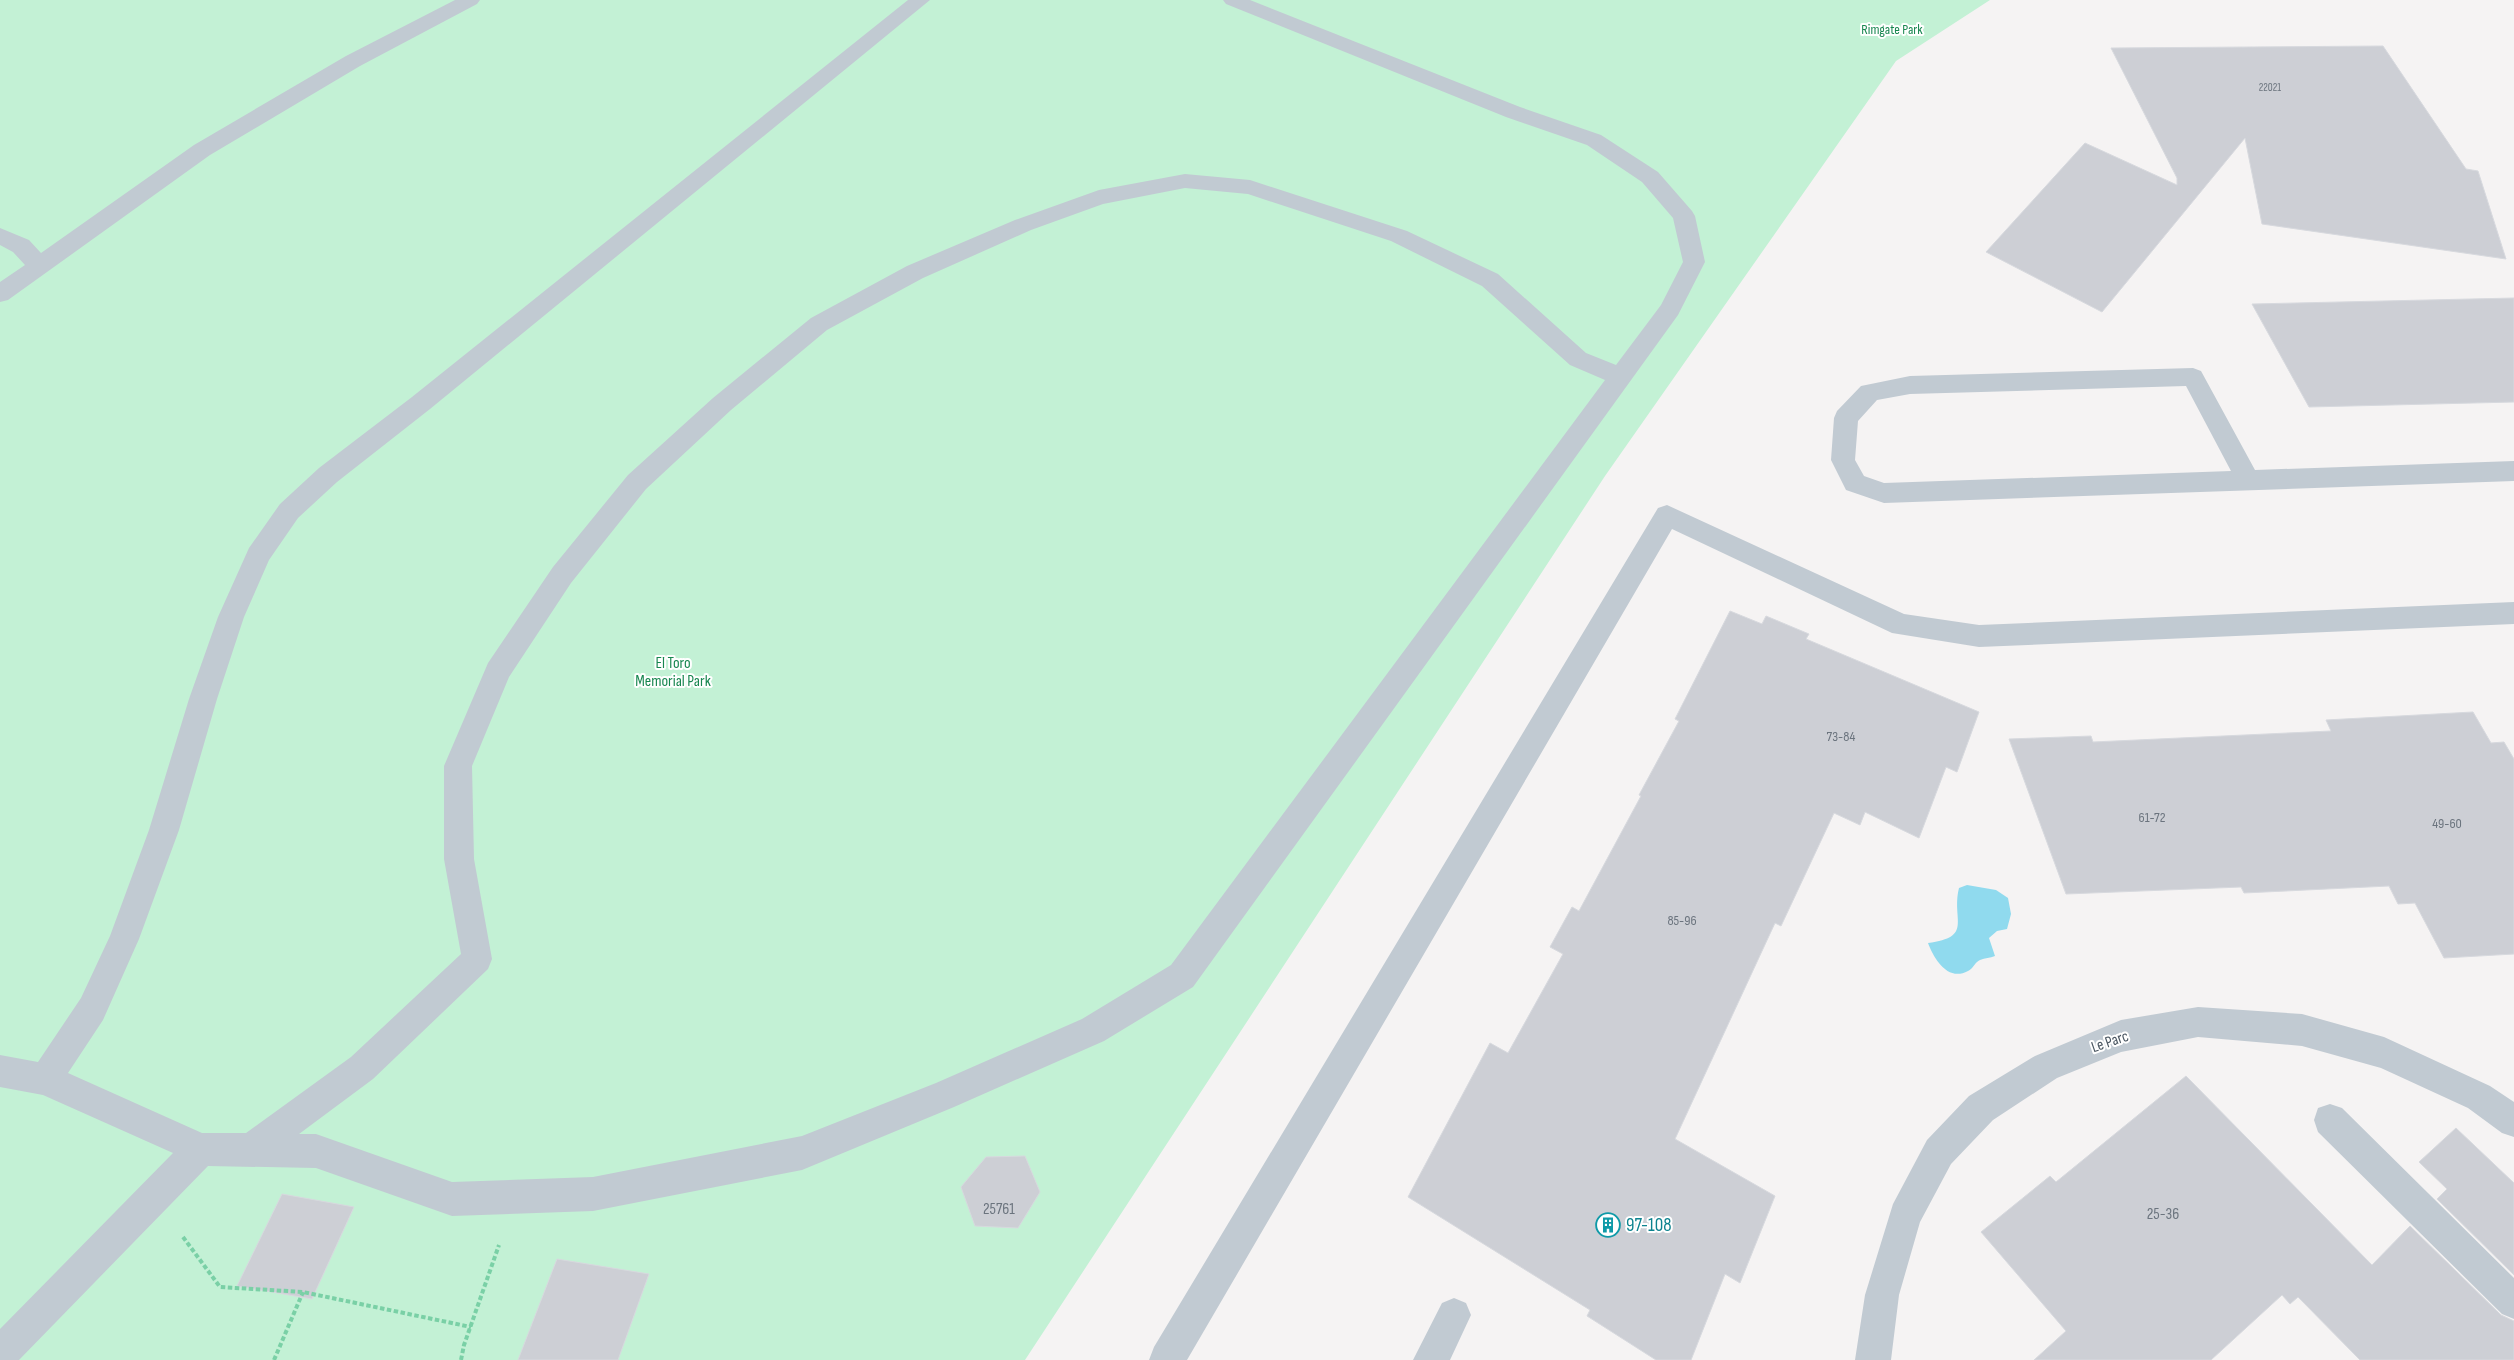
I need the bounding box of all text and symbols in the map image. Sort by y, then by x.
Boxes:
park label: Rimgate Park [1861,21,1923,38]
house number: 22021 [2259,81,2281,94]
park label: El Toro Memorial Park [635,654,711,691]
house number: 73-84 [1827,728,1856,745]
house number: 61-72 [2139,809,2166,826]
house number: 49-60 [2432,815,2462,832]
house number: 85-96 [1667,912,1697,929]
street label: Le Parc [2089,1027,2131,1057]
house number: 25761 [983,1200,1015,1219]
house number: 25-36 [2147,1205,2179,1224]
building icon: 97-108 [1595,1212,1621,1238]
place label: 97-108 [1626,1214,1672,1237]

